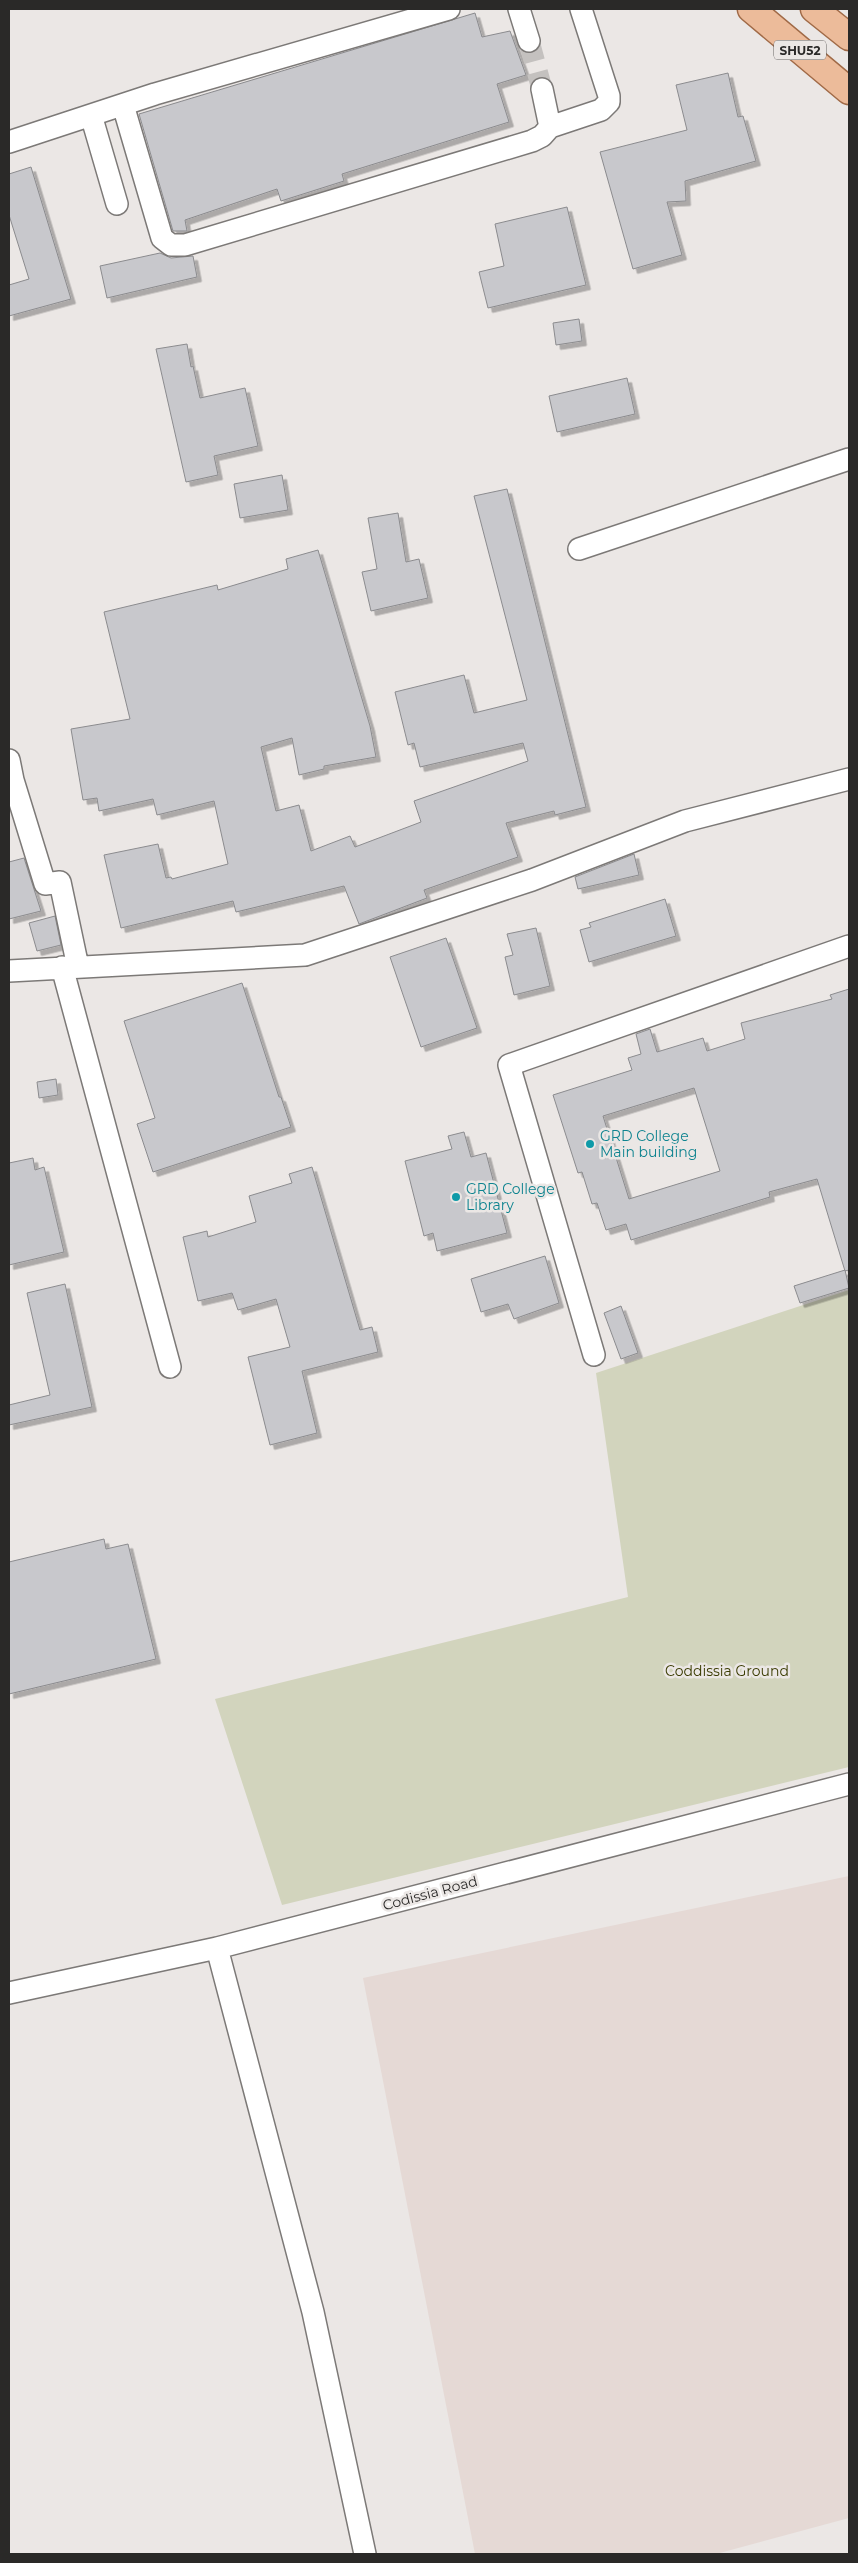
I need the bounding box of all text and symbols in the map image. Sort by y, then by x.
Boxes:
road number: SHU52 [774,40,826,60]
place label: GRD College Main building [600,1127,697,1161]
marker: GRD College Main building [584,1138,596,1150]
place label: GRD College Library [466,1180,555,1214]
marker: GRD College Library [450,1191,462,1203]
park label: Coddissia Ground [665,1662,789,1680]
street label: Codissia Road [381,1872,479,1914]

